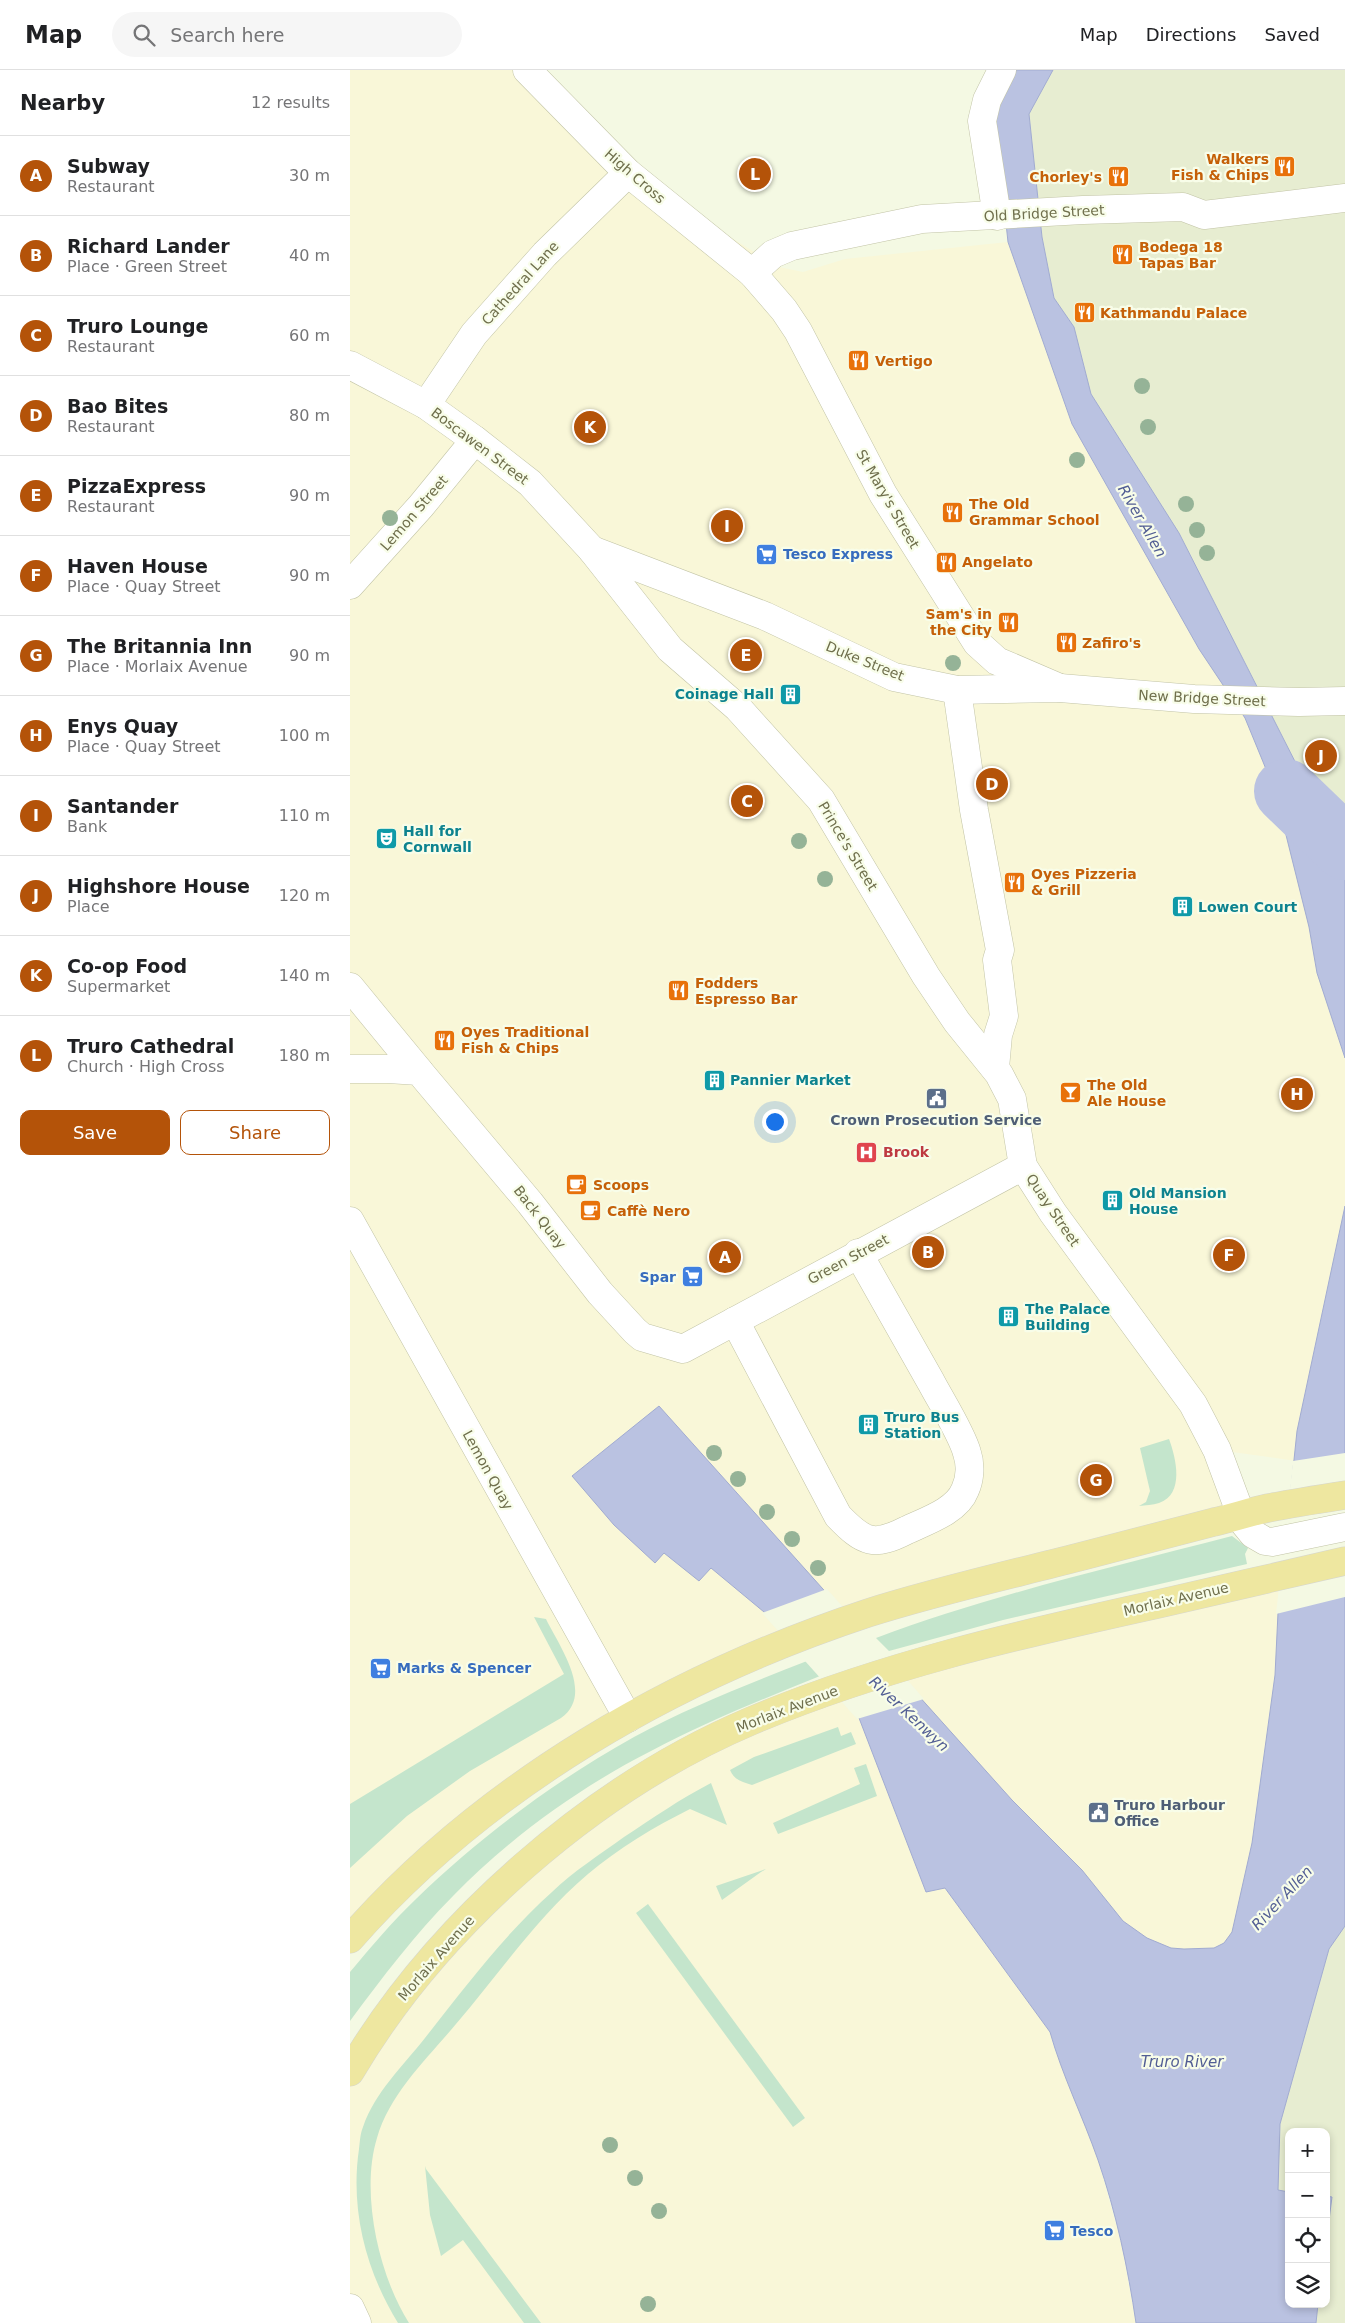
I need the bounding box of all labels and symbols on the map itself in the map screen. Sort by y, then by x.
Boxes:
street label: High Cross [601,145,669,207]
place label: Walkers Fish & Chips [1171,151,1269,183]
pin: L [739,155,771,193]
restaurant icon: Walkers Fish & Chips [1273,155,1297,179]
restaurant icon: Chorley's [1106,165,1130,189]
place label: Chorley's [1029,169,1102,185]
street label: Old Bridge Street [983,202,1105,224]
street label: Cathedral Lane [478,238,562,328]
place label: Bodega 18 Tapas Bar [1139,239,1223,271]
restaurant icon: Bodega 18 Tapas Bar [1111,243,1135,267]
restaurant icon: Kathmandu Palace [1072,301,1096,325]
place label: Kathmandu Palace [1100,305,1247,321]
restaurant icon: Vertigo [847,349,871,373]
place label: Vertigo [875,353,933,369]
street label: Boscawen Street [428,404,532,488]
pin: K [574,408,606,446]
street label: St Mary's Street [853,447,923,552]
street label: Lemon Street [377,472,451,554]
water label: River Allen [1114,481,1170,561]
place label: The Old Grammar School [969,496,1100,528]
restaurant icon: The Old Grammar School [941,500,965,524]
pin: I [711,507,743,545]
supermarket icon: Tesco Express [755,542,779,566]
place label: Tesco Express [783,546,893,562]
restaurant icon: Angelato [934,550,958,574]
place label: Angelato [962,554,1033,570]
place label: Sam's in the City [926,606,992,638]
restaurant icon: Sam's in the City [996,610,1020,634]
restaurant icon: Zafiro's [1054,631,1078,655]
place label: Zafiro's [1082,635,1141,651]
pin: E [730,636,762,674]
street label: Duke Street [824,638,907,684]
building icon: Coinage Hall [778,682,802,706]
place label: Coinage Hall [675,686,774,702]
street label: New Bridge Street [1138,687,1267,709]
pin: J [1305,737,1337,775]
pin: D [976,765,1008,803]
pin: C [731,782,763,820]
street label: Prince's Street [815,799,881,894]
place label: Hall for Cornwall [403,823,472,855]
theatre icon: Hall for Cornwall [375,827,399,851]
place label: Oyes Pizzeria & Grill [1031,866,1137,898]
restaurant icon: Oyes Pizzeria & Grill [1003,870,1027,894]
building icon: Lowen Court [1170,895,1194,919]
place label: Lowen Court [1198,899,1298,915]
place label: Fodders Espresso Bar [695,975,798,1007]
restaurant icon: Fodders Espresso Bar [667,979,691,1003]
place label: Oyes Traditional Fish & Chips [461,1024,589,1056]
restaurant icon: Oyes Traditional Fish & Chips [433,1028,457,1052]
building icon: Pannier Market [702,1068,726,1092]
place label: Pannier Market [730,1072,851,1088]
pin: H [1281,1075,1313,1113]
place label: The Old Ale House [1087,1077,1166,1109]
bar icon: The Old Ale House [1059,1081,1083,1105]
public building icon: Crown Prosecution Service [924,1086,948,1110]
your location [762,1109,788,1135]
place label: Crown Prosecution Service [830,1112,1042,1128]
hospital icon: Brook [855,1140,879,1164]
place label: Brook [883,1144,930,1160]
street label: Quay Street [1023,1171,1083,1250]
cafe icon: Scoops [565,1173,589,1197]
place label: Scoops [593,1177,649,1193]
street label: Back Quay [511,1182,569,1252]
place label: Old Mansion House [1129,1185,1227,1217]
building icon: Old Mansion House [1101,1189,1125,1213]
cafe icon: Caffè Nero [579,1199,603,1223]
place label: Caffè Nero [607,1203,691,1219]
street label: Green Street [805,1231,892,1287]
pin: B [912,1233,944,1271]
pin: F [1213,1236,1245,1274]
pin: A [709,1238,741,1276]
supermarket icon: Spar [680,1265,704,1289]
place label: Spar [640,1269,676,1285]
place label: The Palace Building [1025,1301,1110,1333]
building icon: The Palace Building [997,1305,1021,1329]
place label: Truro Bus Station [884,1409,959,1441]
building icon: Truro Bus Station [856,1413,880,1437]
street label: Lemon Quay [460,1427,516,1513]
pin: G [1080,1461,1112,1499]
street label: Morlaix Avenue [1122,1579,1230,1619]
supermarket icon: Marks & Spencer [369,1656,393,1680]
place label: Marks & Spencer [397,1660,531,1676]
water label: River Kenwyn [865,1673,953,1755]
street label: Morlaix Avenue [734,1682,840,1736]
place label: Truro Harbour Office [1114,1797,1225,1829]
public building icon: Truro Harbour Office [1086,1801,1110,1825]
water label: River Allen [1248,1862,1316,1934]
street label: Morlaix Avenue [395,1912,477,2004]
water label: Truro River [1141,2053,1224,2071]
supermarket icon: Tesco [1042,2219,1066,2243]
place label: Tesco [1070,2223,1114,2239]

